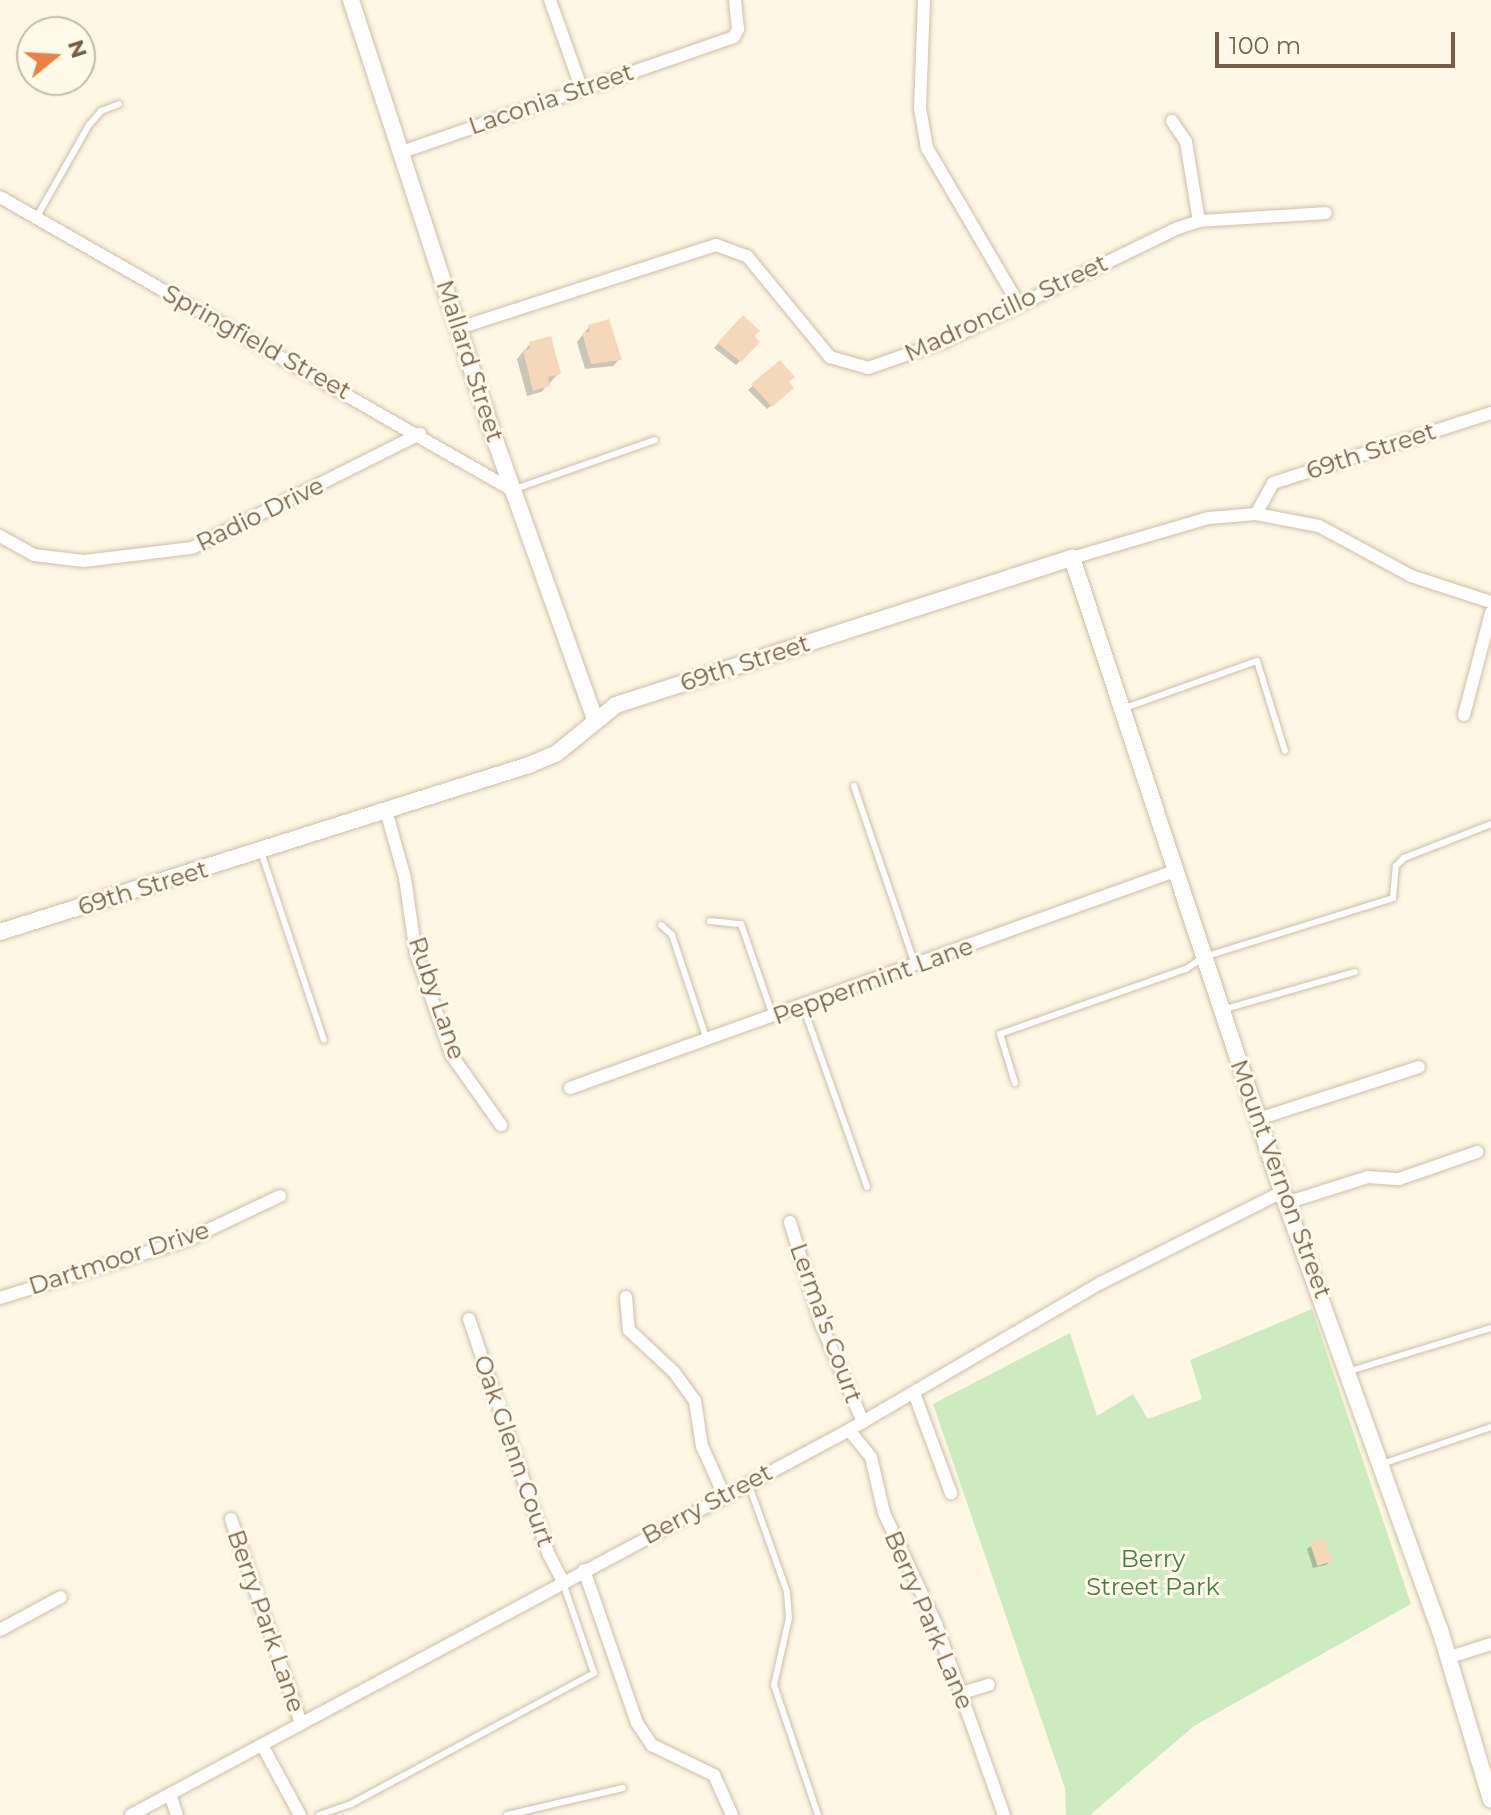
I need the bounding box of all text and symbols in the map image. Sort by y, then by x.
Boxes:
north arrow [16,16,96,96]
scale bar [1219,16,1459,66]
text: 100 m [1229,31,1301,60]
text: N [62,36,93,62]
street label: Laconia Street [465,57,637,141]
street label: Madroncillo Street [900,248,1112,368]
street label: Mallard Street [430,276,510,446]
street label: Springfield Street [158,278,356,406]
street label: 69th Street [1303,417,1439,485]
street label: Radio Drive [192,471,328,557]
street label: 69th Street [677,629,813,697]
street label: 69th Street [75,855,211,921]
street label: Peppermint Lane [769,931,977,1031]
street label: Ruby Lane [403,933,471,1063]
street label: Mount Vernon Street [1224,1056,1338,1302]
street label: Dartmoor Drive [25,1215,213,1301]
street label: Lerma's Court [784,1239,868,1407]
street label: Oak Glenn Court [468,1351,560,1551]
street label: Berry Street [637,1458,777,1550]
street label: Berry Park Lane [221,1526,311,1716]
street label: Berry Park Lane [878,1527,980,1713]
park label: Berry Street Park [1086,1545,1220,1601]

